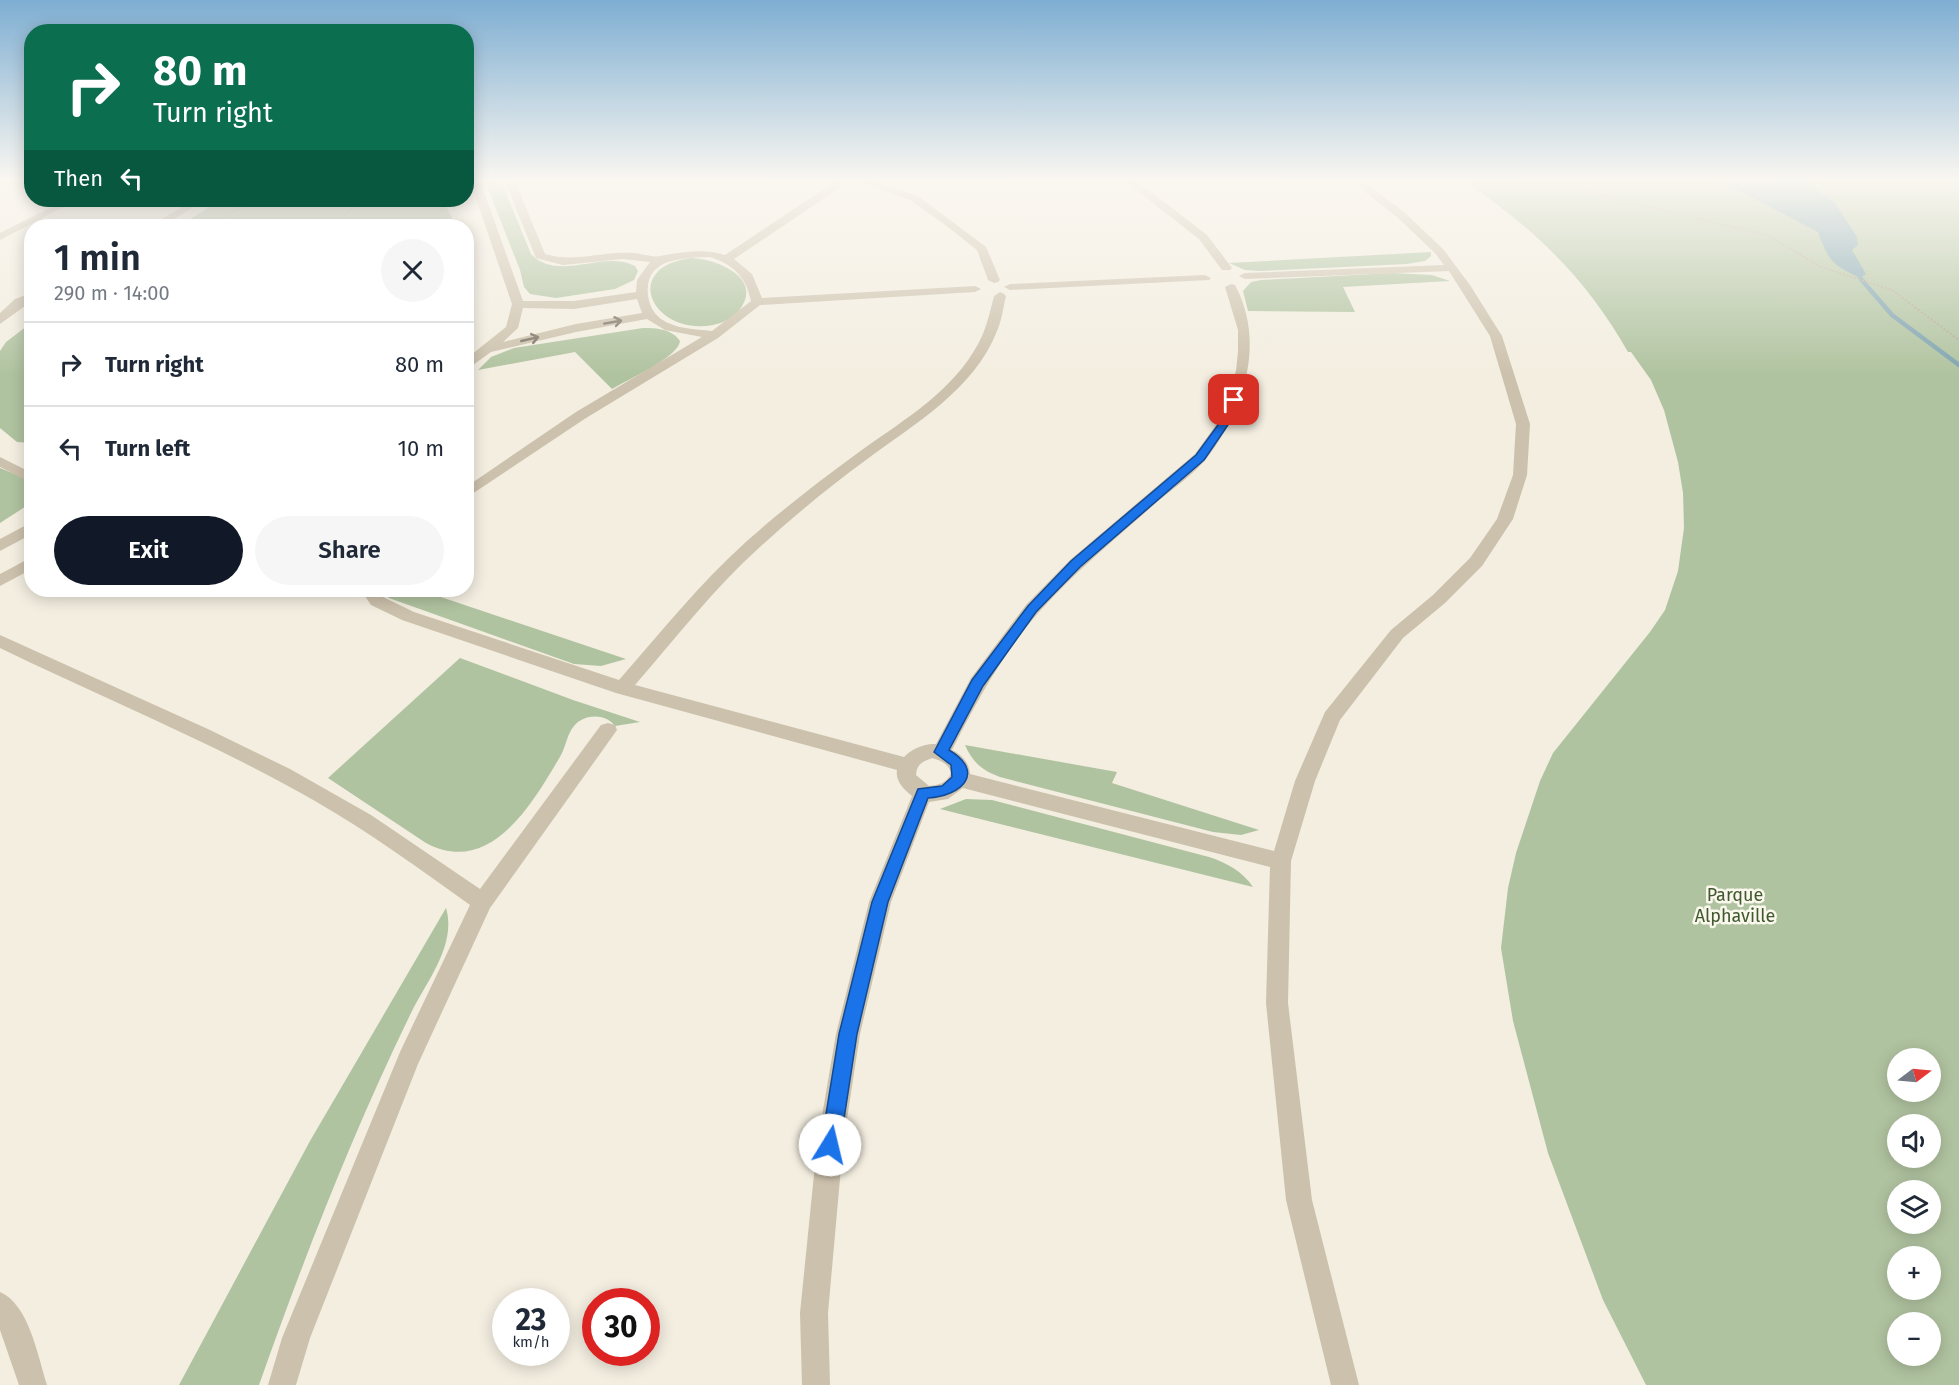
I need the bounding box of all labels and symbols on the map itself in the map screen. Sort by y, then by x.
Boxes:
one-way arrow [603,316,622,327]
one-way arrow [520,332,539,344]
pin [1208,374,1259,425]
park label: Parque Alphaville [1695,884,1775,927]
north arrow [1887,1048,1941,1102]
position arrow [798,1113,862,1177]
speed limit sign: 30 [582,1288,660,1366]

